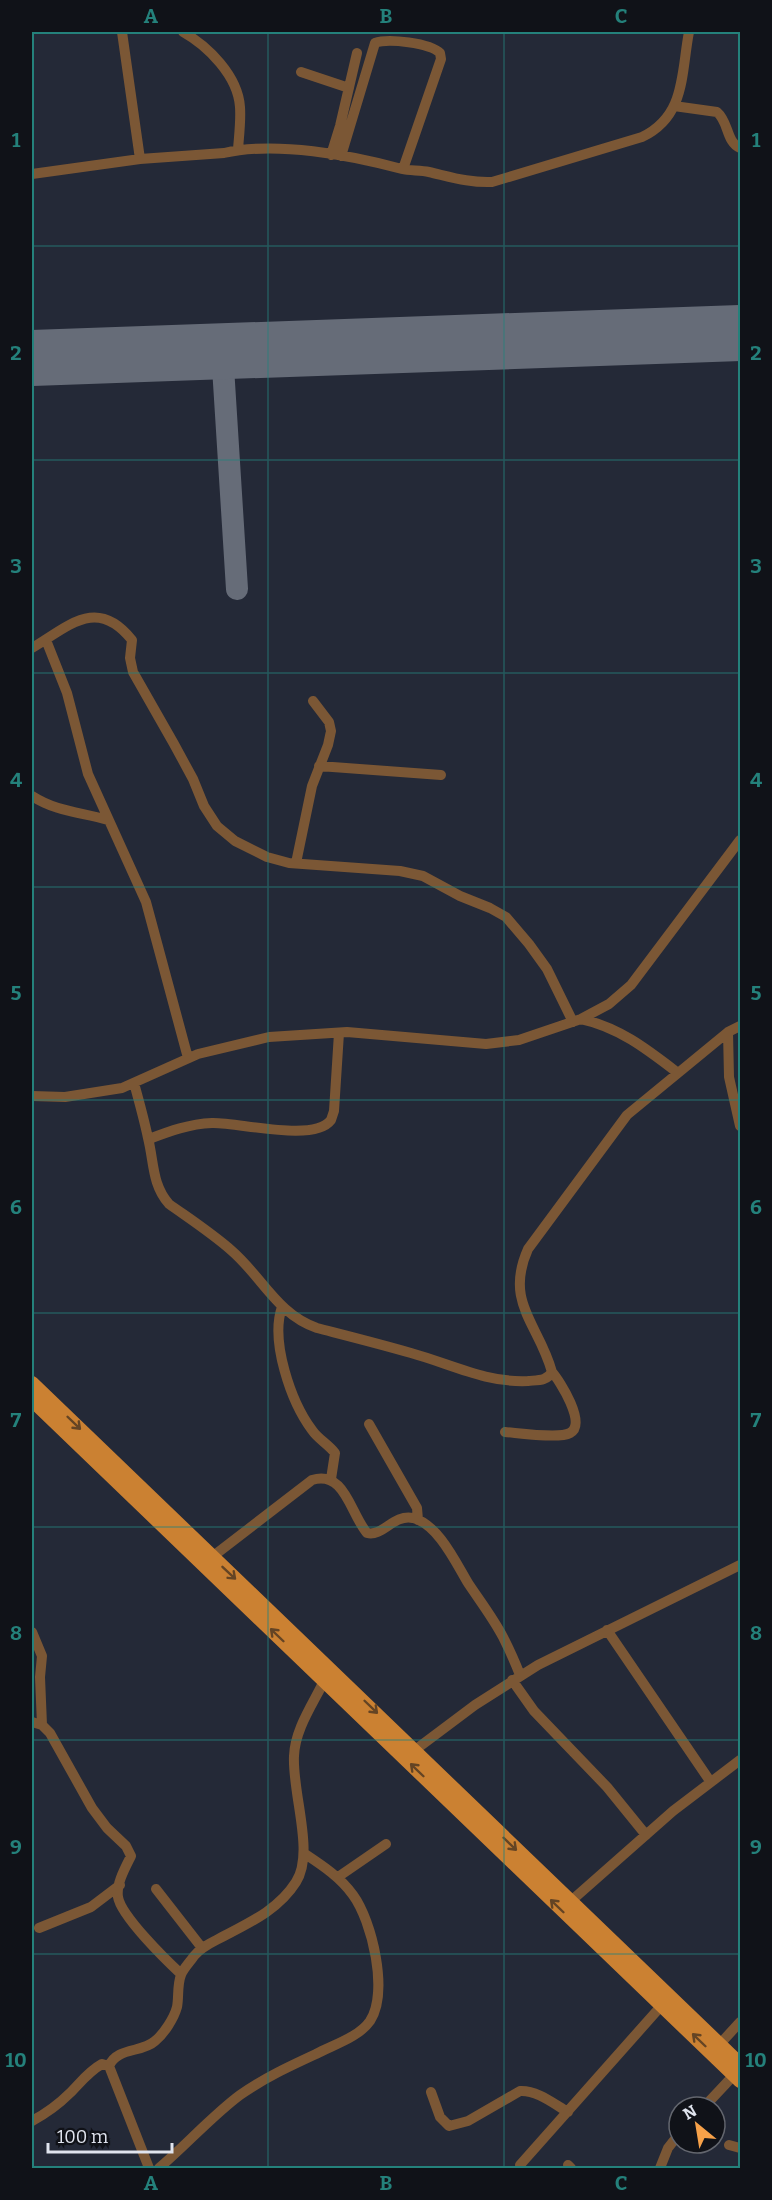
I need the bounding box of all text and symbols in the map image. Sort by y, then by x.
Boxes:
text: A [144,4,159,28]
text: B [380,4,393,28]
text: C [615,4,627,28]
text: 1 [12,128,21,152]
text: 1 [752,128,761,152]
text: 2 [10,341,22,365]
text: 2 [750,341,762,365]
text: 3 [10,554,22,578]
text: 3 [750,554,762,578]
text: 4 [10,768,22,792]
text: 4 [750,768,762,792]
text: 5 [11,981,22,1005]
text: 5 [751,981,762,1005]
text: 6 [10,1195,22,1219]
text: 6 [750,1195,762,1219]
text: 7 [11,1408,22,1432]
text: 7 [751,1408,762,1432]
one-way arrow [66,1416,81,1430]
one-way arrow [222,1566,237,1580]
text: 8 [10,1621,22,1645]
text: 8 [750,1621,762,1645]
one-way arrow [269,1627,284,1642]
one-way arrow [363,1700,378,1715]
one-way arrow [410,1763,425,1777]
text: 9 [10,1835,22,1859]
text: 9 [750,1835,762,1859]
one-way arrow [503,1836,518,1851]
one-way arrow [550,1899,565,1913]
one-way arrow [691,2033,706,2047]
text: 10 [5,2048,27,2072]
text: 10 [745,2048,767,2072]
north arrow [667,2095,727,2155]
text: N [680,2101,700,2124]
scale bar [48,2116,172,2154]
text: 100 m [57,2126,108,2148]
text: A [144,2171,159,2195]
text: B [380,2171,393,2195]
text: C [615,2171,627,2195]

